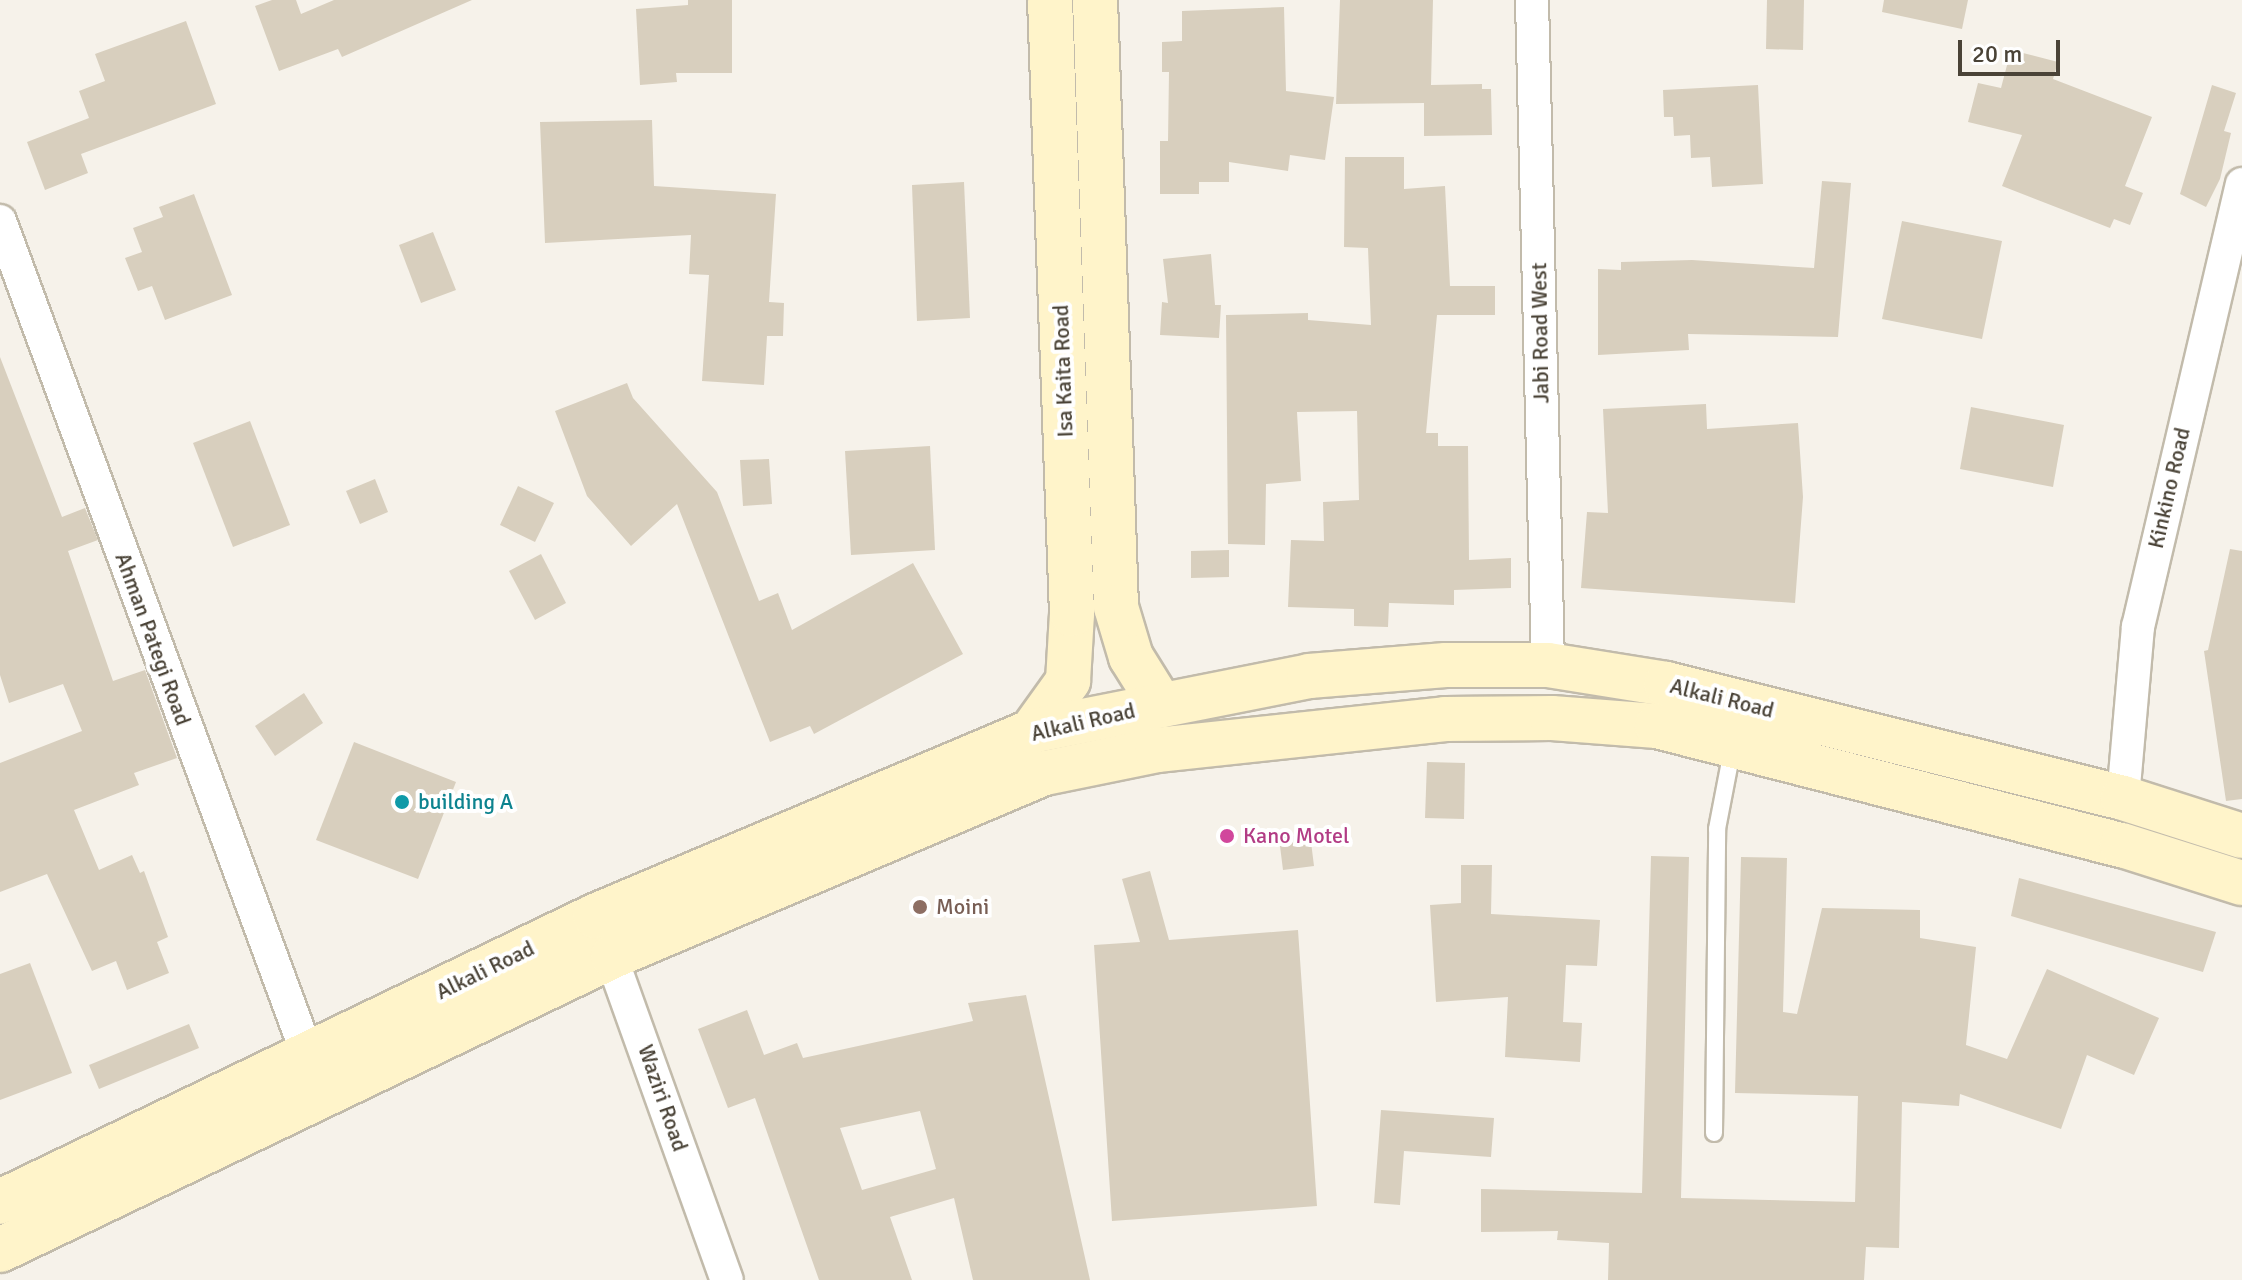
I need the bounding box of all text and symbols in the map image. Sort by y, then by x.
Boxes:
scale bar [1962,24,2064,74]
text: 20 m [1972,39,2022,69]
street label: Jabi Road West [1526,262,1554,404]
street label: Isa Kaita Road [1047,304,1079,438]
street label: Kinkino Road [2142,425,2196,551]
street label: Ahman Pategi Road [110,549,196,729]
street label: Alkali Road [1667,672,1777,724]
street label: Alkali Road [1028,697,1138,747]
place label: building A [418,789,513,815]
marker: building A [393,793,411,811]
place label: Kano Motel [1243,823,1350,849]
marker: Kano Motel [1218,827,1236,845]
place label: Moini [936,894,989,920]
marker: Moini [911,898,929,916]
street label: Alkali Road [432,935,538,1005]
street label: Waziri Road [632,1041,694,1155]

